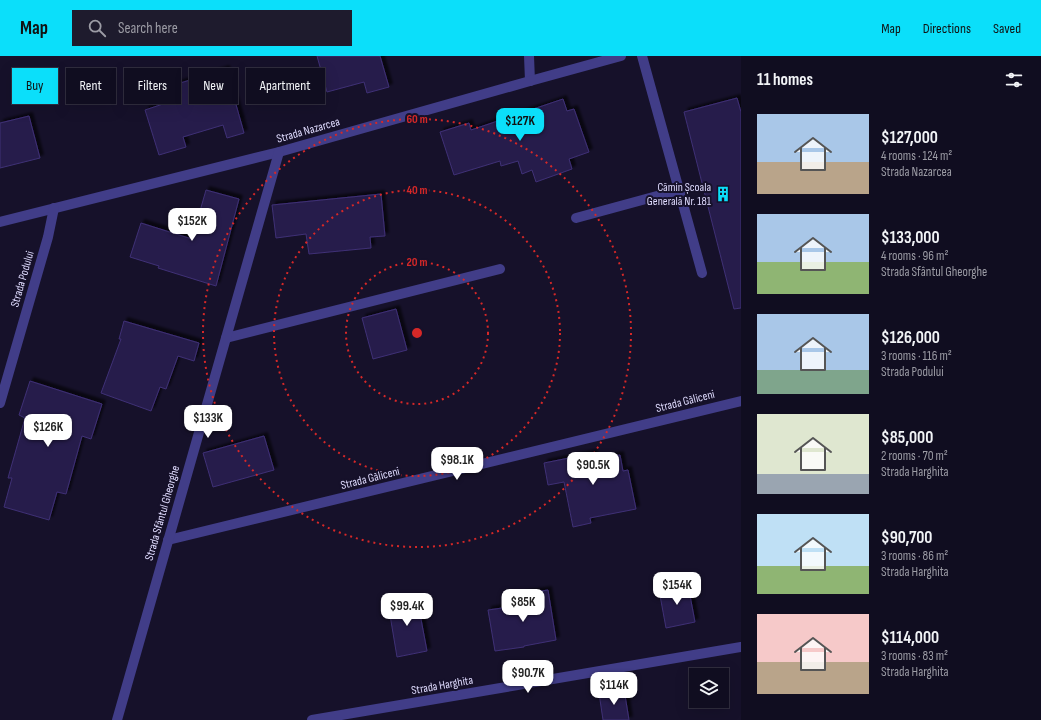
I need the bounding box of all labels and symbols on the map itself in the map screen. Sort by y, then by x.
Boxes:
pin: $127K [492,108,548,142]
text: 60 m [406,112,428,127]
street label: Strada Nazarcea [275,114,342,147]
place label: Cămin Școala Generală Nr. 181 [647,180,712,209]
text: 40 m [406,183,428,198]
building icon: Cămin Școala Generală Nr. 181 [714,185,732,203]
pin: $152K [164,208,220,242]
street label: Strada Podului [7,249,38,309]
text: 20 m [407,255,427,270]
centre of rings [410,326,424,340]
street label: Strada Găliceni [654,387,716,416]
pin: $133K [180,405,236,439]
pin: $126K [20,414,76,448]
pin: $98.1K [424,447,490,481]
pin: $90.5K [560,452,626,486]
street label: Strada Sfântul Gheorghe [142,464,183,562]
street label: Strada Găliceni [339,464,401,493]
pin: $154K [649,572,705,606]
pin: $85K [499,589,547,623]
pin: $99.4K [374,593,440,627]
pin: $90.7K [495,660,561,694]
pin: $114K [586,672,642,706]
street label: Strada Harghita [410,673,474,698]

